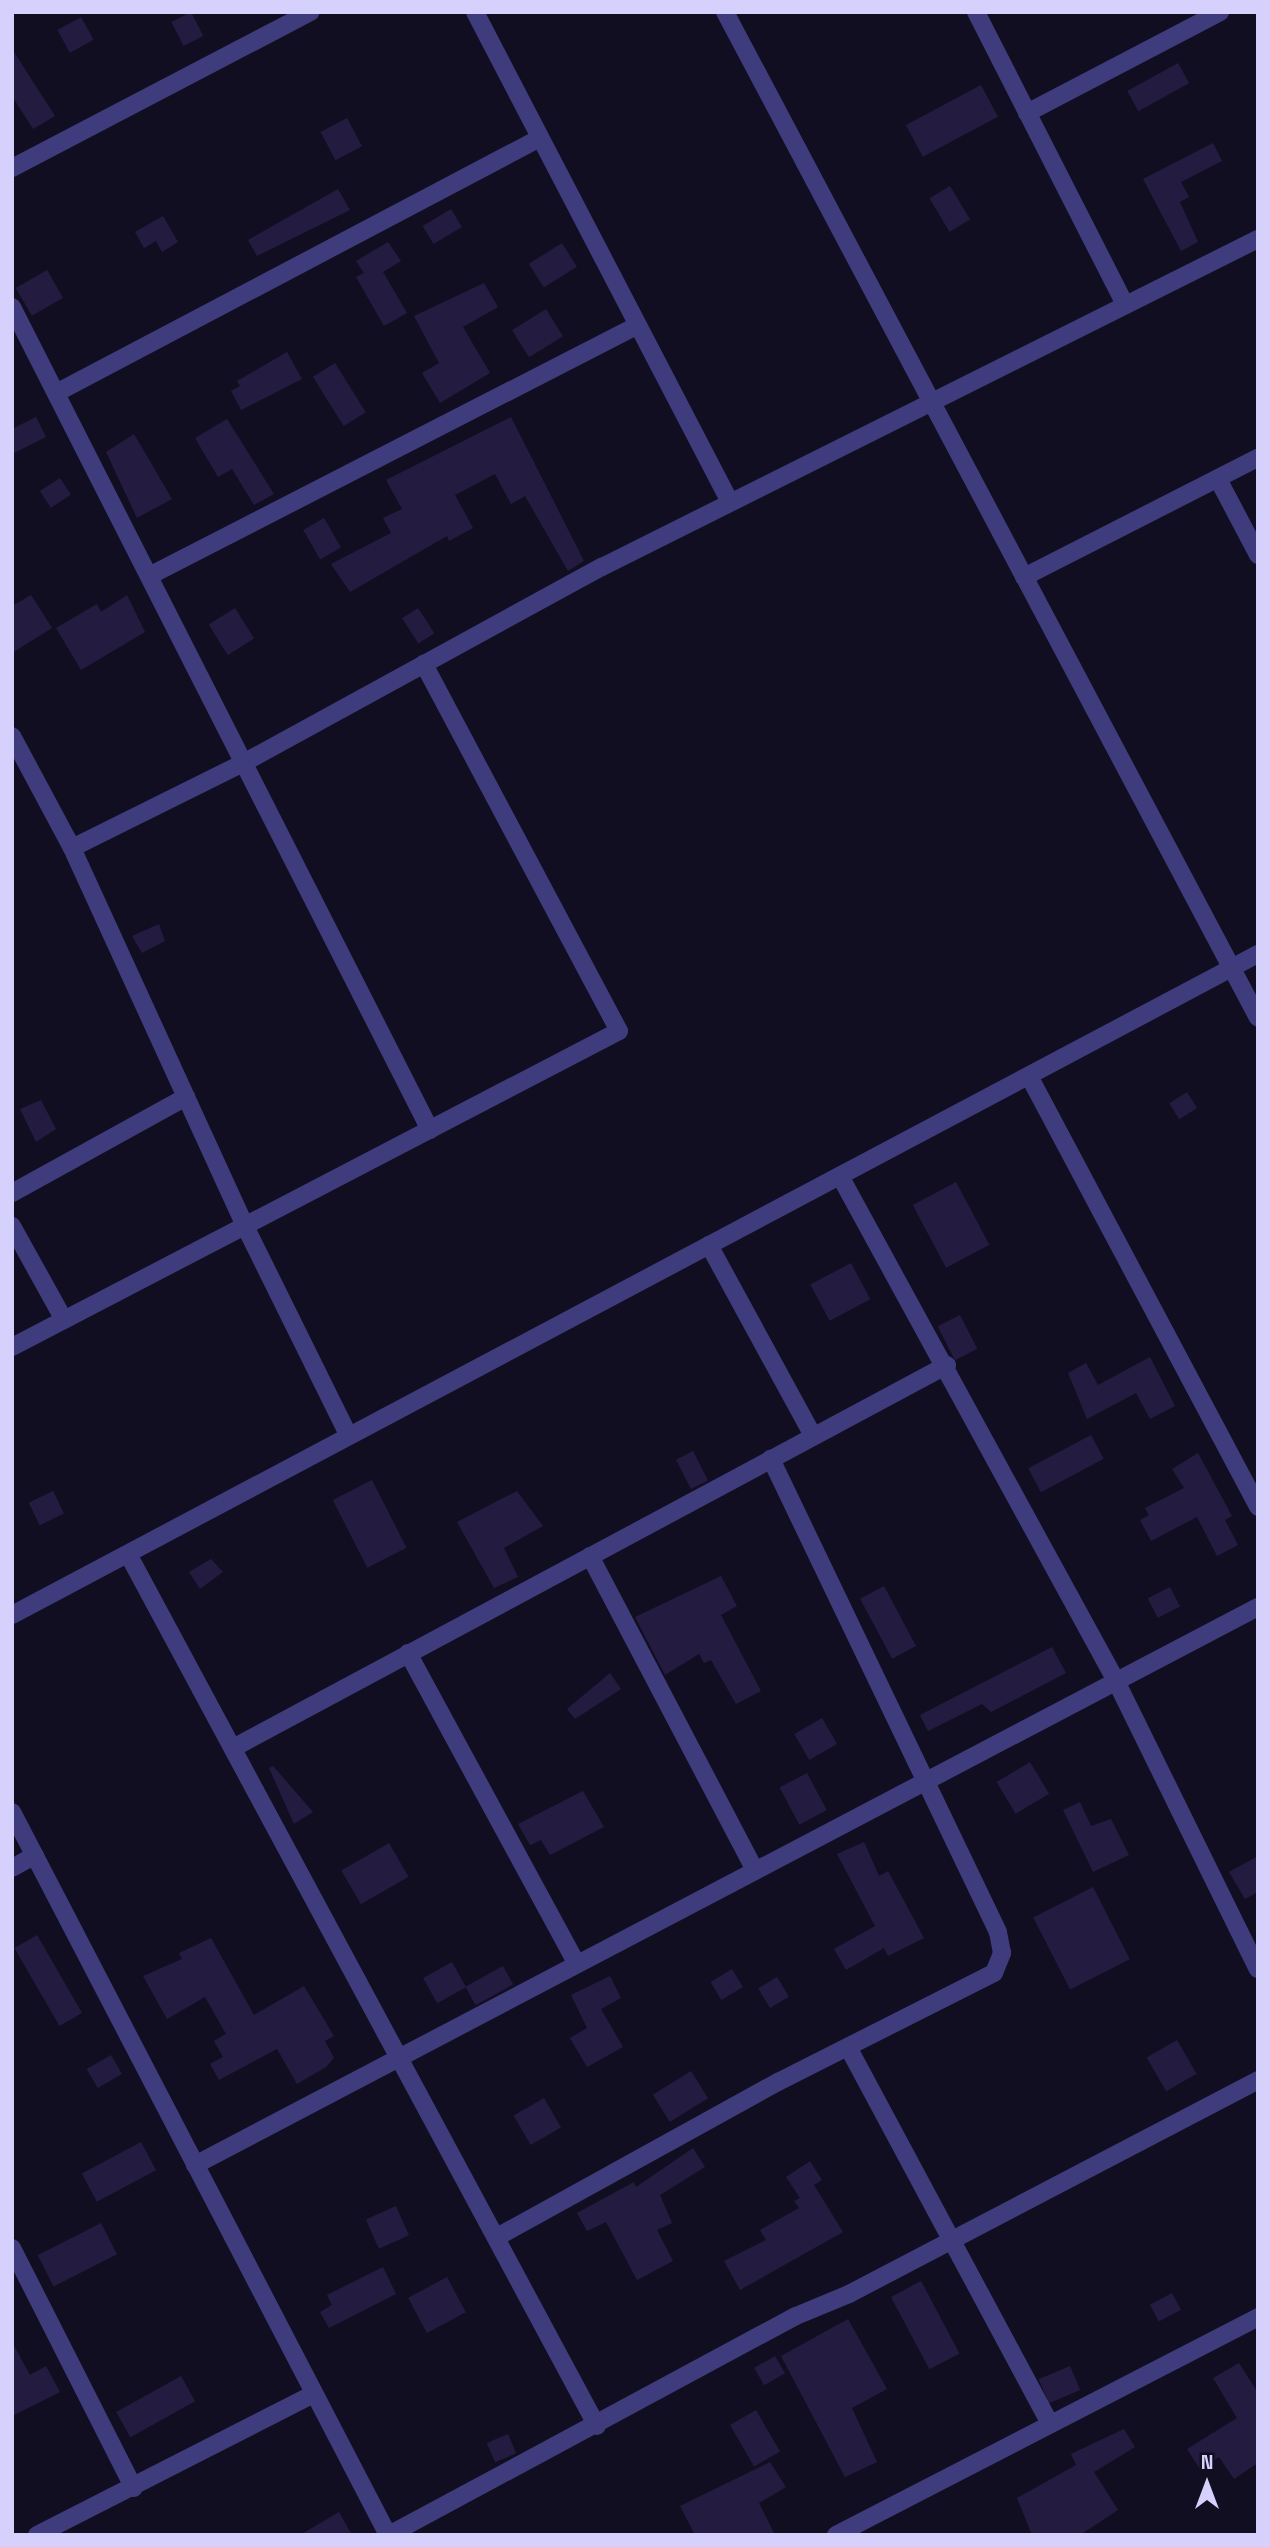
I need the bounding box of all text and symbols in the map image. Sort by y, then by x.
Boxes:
north arrow [1172,2449,1242,2519]
text: N [1201,2450,1213,2475]

